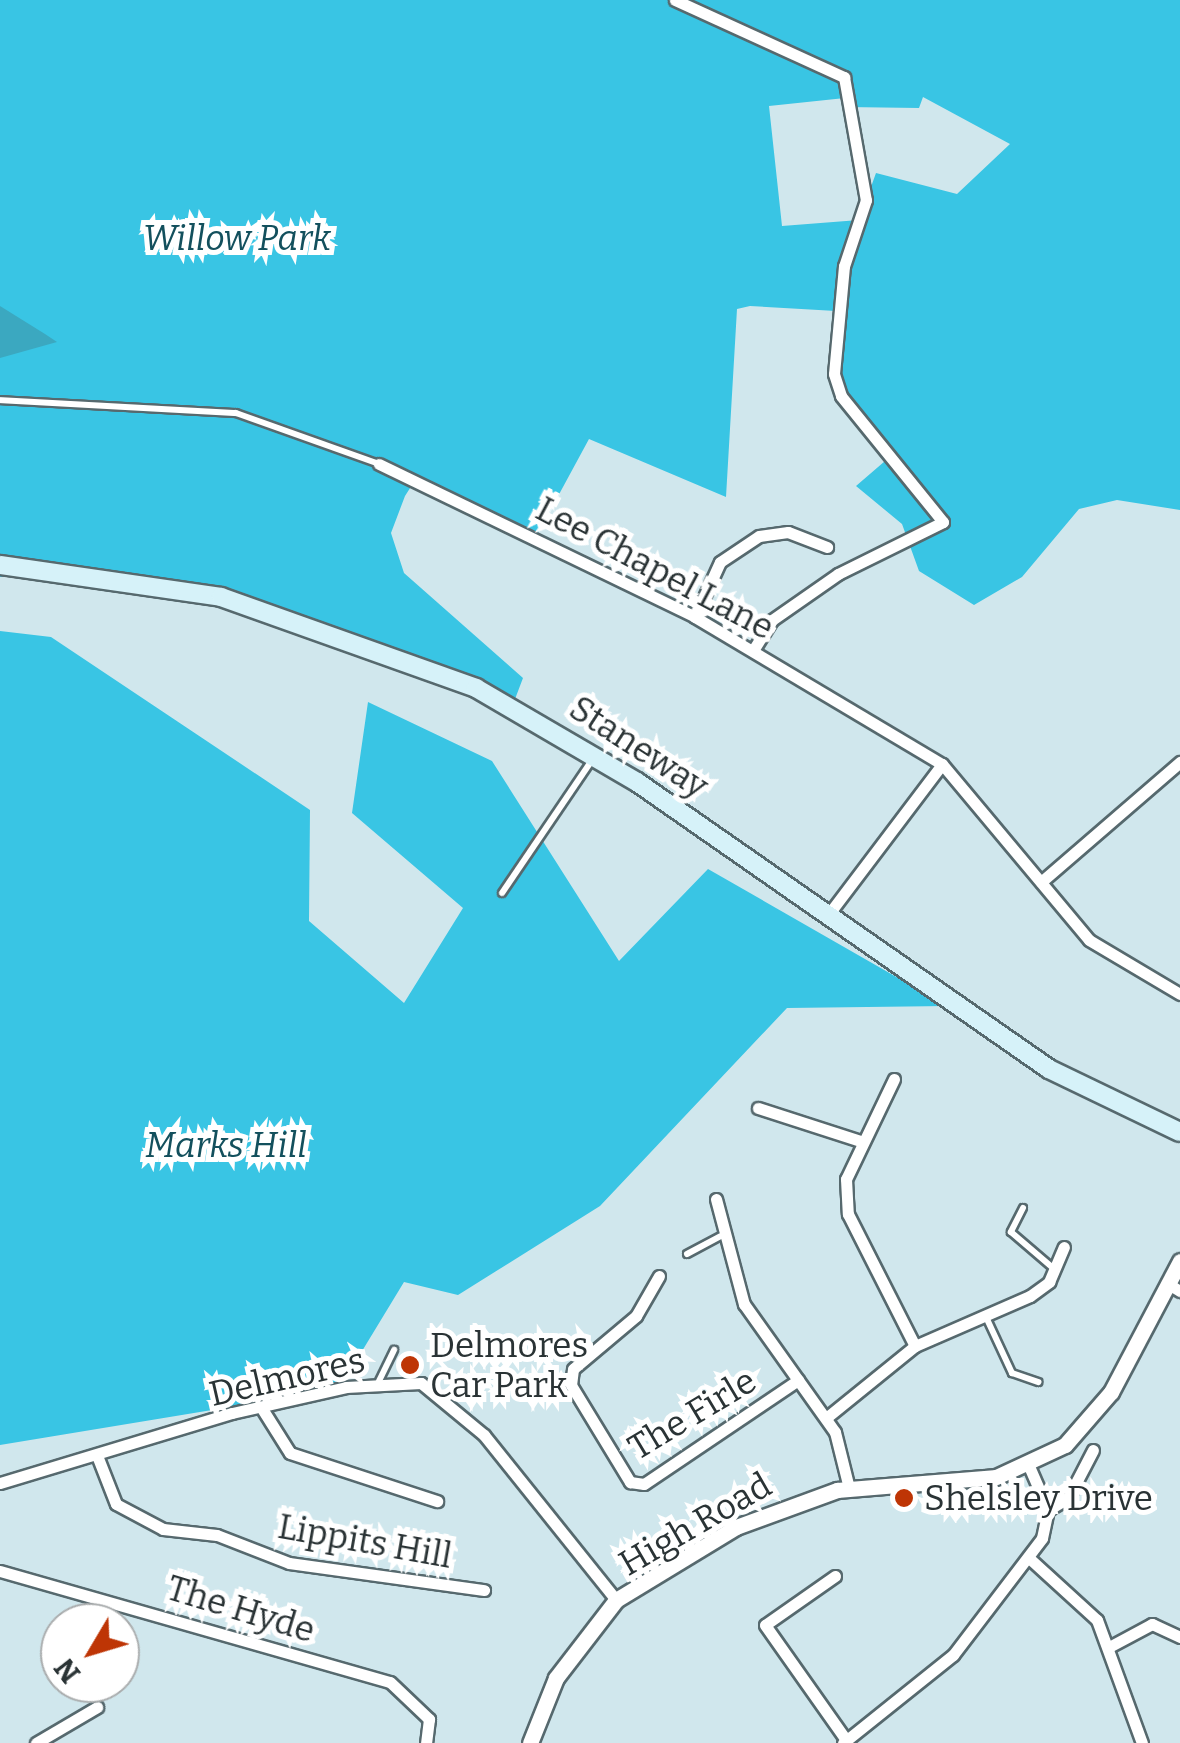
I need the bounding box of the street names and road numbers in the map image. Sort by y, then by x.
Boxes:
street label: Lee Chapel Lane [529,488,781,648]
street label: Staneway [562,687,716,807]
street label: Delmores [205,1339,369,1415]
street label: The Firle [621,1360,763,1468]
street label: High Road [612,1464,778,1584]
street label: Lippits Hill [275,1505,455,1577]
street label: The Hyde [162,1567,320,1651]

